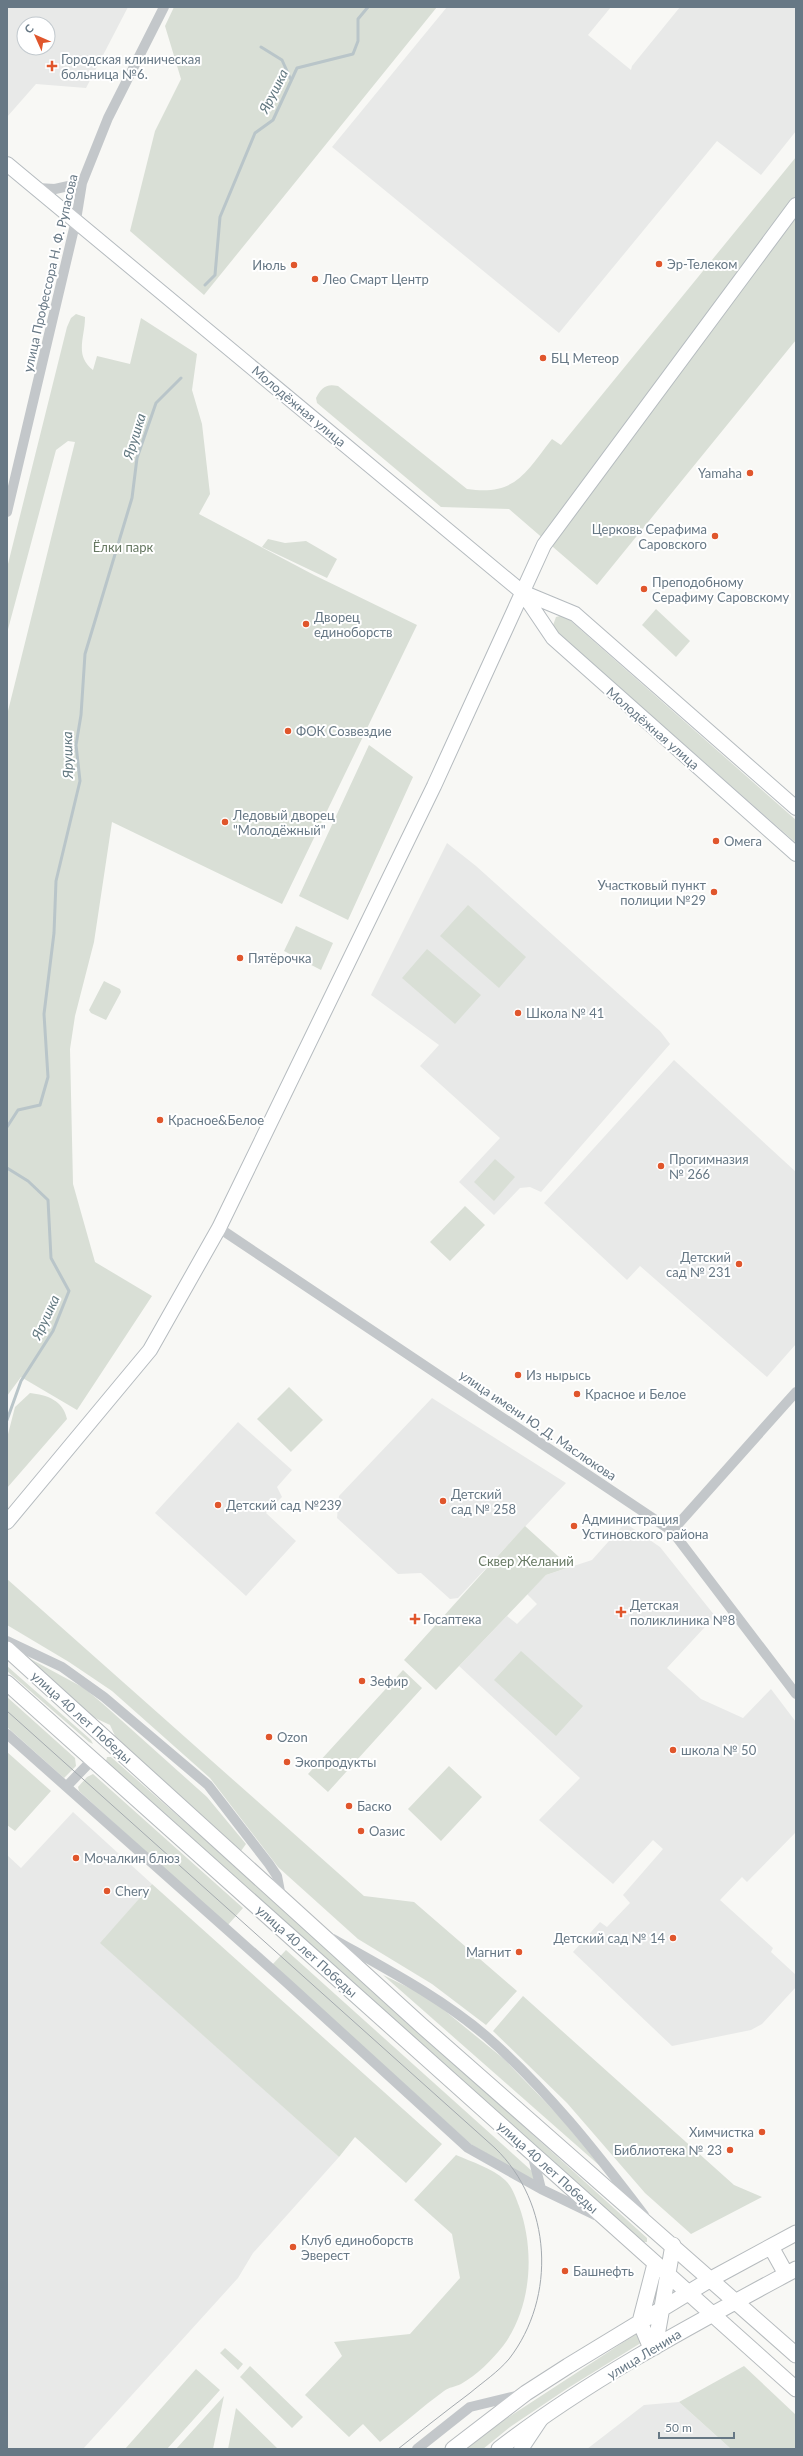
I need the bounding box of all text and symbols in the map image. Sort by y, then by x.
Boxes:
north arrow [16,16,56,56]
text: С [21,21,36,36]
place label: Городская клиническая больница №6. [61,51,201,82]
marker: Городская клиническая больница №6. [46,60,58,72]
water label: Ярушка [254,66,291,117]
street label: улица Профессора Н. Ф. Рупасова [19,172,81,374]
place label: Эр-Телеком [667,256,737,272]
place label: Июль [252,257,286,273]
marker: Эр-Телеком [654,259,664,269]
marker: Июль [289,260,299,270]
place label: Лео Смарт Центр [322,271,429,287]
marker: Лео Смарт Центр [310,274,320,284]
place label: БЦ Метеор [551,350,619,366]
marker: БЦ Метеор [538,353,548,363]
street label: Молодёжная улица [249,362,349,450]
water label: Ярушка [119,411,149,462]
place label: Yamaha [698,465,742,481]
marker: Yamaha [745,468,755,478]
place label: Церковь Серафима Саровского [592,521,707,552]
marker: Церковь Серафима Саровского [710,531,720,541]
park label: Ёлки парк [93,539,153,555]
place label: Преподобному Серафиму Саровскому [652,574,789,605]
marker: Преподобному Серафиму Саровскому [639,584,649,594]
place label: Дворец единоборств [314,609,393,640]
marker: Дворец единоборств [301,619,311,629]
street label: Молодёжная улица [603,683,703,773]
place label: ФОК Созвездие [296,723,392,739]
marker: ФОК Созвездие [283,726,293,736]
water label: Ярушка [58,731,76,780]
place label: Ледовый дворец "Молодёжный" [232,807,335,838]
marker: Ледовый дворец "Молодёжный" [220,817,230,827]
place label: Омега [724,833,762,849]
marker: Омега [711,836,721,846]
place label: Участковый пункт полиции №29 [597,877,706,908]
marker: Участковый пункт полиции №29 [709,887,719,897]
place label: Пятёрочка [248,950,312,966]
marker: Пятёрочка [235,953,245,963]
place label: Школа № 41 [526,1005,604,1021]
marker: Школа № 41 [513,1008,523,1018]
place label: Красное&Белое [168,1112,264,1128]
marker: Красное&Белое [155,1115,165,1125]
place label: Прогимназия № 266 [669,1151,749,1182]
marker: Прогимназия № 266 [656,1161,666,1171]
place label: Детский сад № 231 [666,1249,731,1280]
marker: Детский сад № 231 [734,1259,744,1269]
water label: Ярушка [27,1292,63,1343]
street label: улица имени Ю. Д. Маслюкова [456,1366,620,1484]
place label: Из нырысь [526,1367,591,1383]
marker: Из нырысь [513,1370,523,1380]
place label: Красное и Белое [585,1386,686,1402]
marker: Красное и Белое [572,1389,582,1399]
place label: Детский сад № 258 [451,1486,516,1517]
marker: Детский сад № 258 [438,1496,448,1506]
place label: Детский сад №239 [226,1497,342,1513]
marker: Детский сад №239 [213,1500,223,1510]
place label: Администрация Устиновского района [582,1511,709,1542]
marker: Администрация Устиновского района [569,1521,579,1531]
park label: Сквер Желаний [478,1553,574,1569]
place label: Детская поликлиника №8 [630,1597,735,1628]
marker: Детская поликлиника №8 [615,1606,627,1618]
place label: Госаптека [423,1611,481,1627]
marker: Госаптека [410,1614,420,1624]
street label: улица 40 лет Победы [28,1668,136,1766]
place label: Зефир [370,1673,408,1689]
marker: Зефир [357,1676,367,1686]
place label: Ozon [277,1729,308,1745]
marker: Ozon [264,1732,274,1742]
place label: школа № 50 [681,1742,757,1758]
marker: школа № 50 [668,1745,678,1755]
place label: Экопродукты [295,1754,376,1770]
marker: Экопродукты [282,1757,292,1767]
place label: Баско [357,1798,392,1814]
marker: Баско [344,1801,354,1811]
place label: Оазис [369,1823,405,1839]
marker: Оазис [356,1826,366,1836]
place label: Мочалкин блюз [84,1850,180,1866]
marker: Мочалкин блюз [71,1853,81,1863]
place label: Chery [115,1883,150,1899]
marker: Chery [102,1886,112,1896]
street label: улица 40 лет Победы [253,1902,361,2000]
place label: Детский сад № 14 [553,1930,665,1946]
marker: Детский сад № 14 [668,1933,678,1943]
place label: Магнит [466,1944,511,1960]
marker: Магнит [514,1947,524,1957]
street label: улица 40 лет Победы [494,2118,602,2216]
place label: Химчистка [689,2124,754,2140]
marker: Химчистка [757,2127,767,2137]
place label: Библиотека № 23 [614,2142,722,2158]
marker: Библиотека № 23 [725,2145,735,2155]
place label: Клуб единоборств Эверест [301,2232,413,2263]
marker: Клуб единоборств Эверест [288,2242,298,2252]
place label: Башнефть [573,2263,634,2279]
marker: Башнефть [560,2266,570,2276]
street label: улица Ленина [604,2326,684,2382]
scale bar [659,2414,734,2440]
text: 50 m [665,2420,692,2435]

